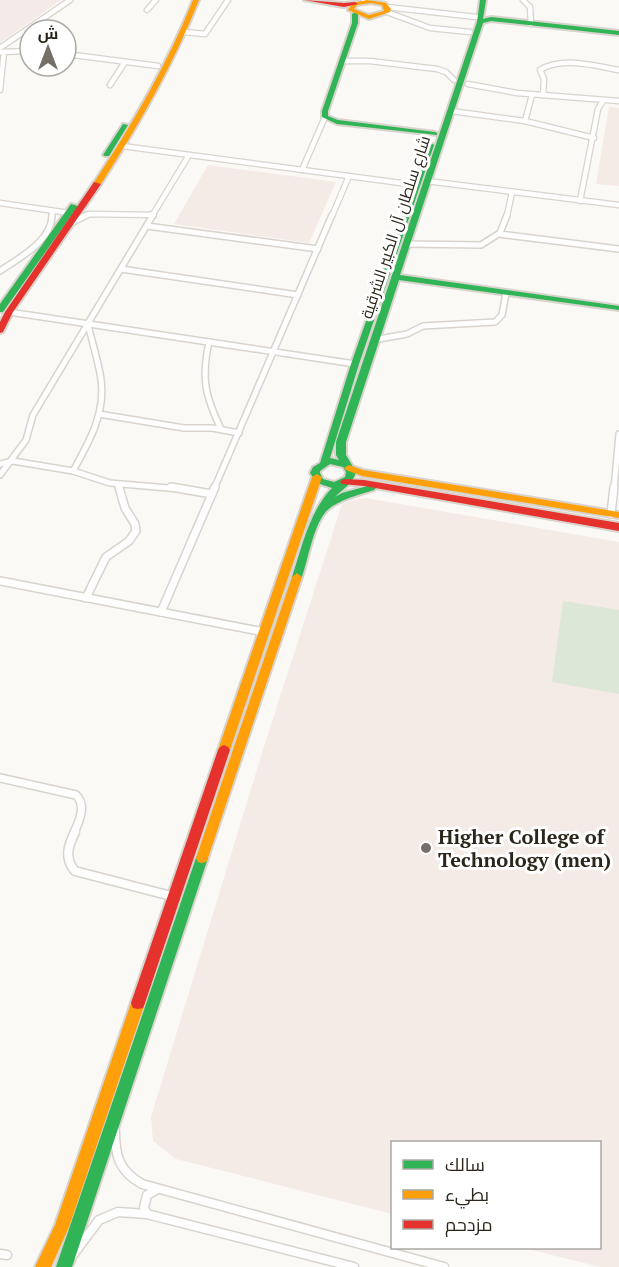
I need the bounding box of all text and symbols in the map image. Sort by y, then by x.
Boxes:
north arrow [18,18,78,78]
text: ش [38,22,58,44]
street label: شارع سلطان آل الكبير الشرقية [355,133,436,322]
place label: Higher College of Technology (men) [438,823,611,873]
marker: Higher College of Technology (men) [419,841,433,855]
legend [391,1141,601,1249]
text: سالك [445,1152,485,1176]
text: بطيء [445,1182,489,1209]
text: مزدحم [445,1212,493,1237]

